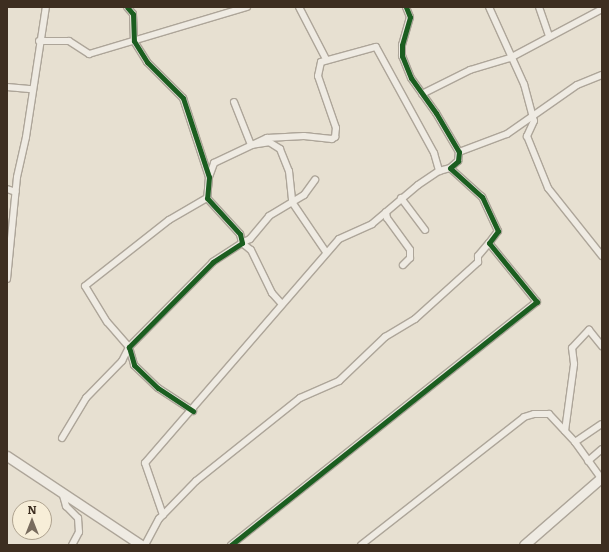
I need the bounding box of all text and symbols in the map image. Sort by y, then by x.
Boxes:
north arrow [12,500,52,540]
text: N [27,501,37,517]

